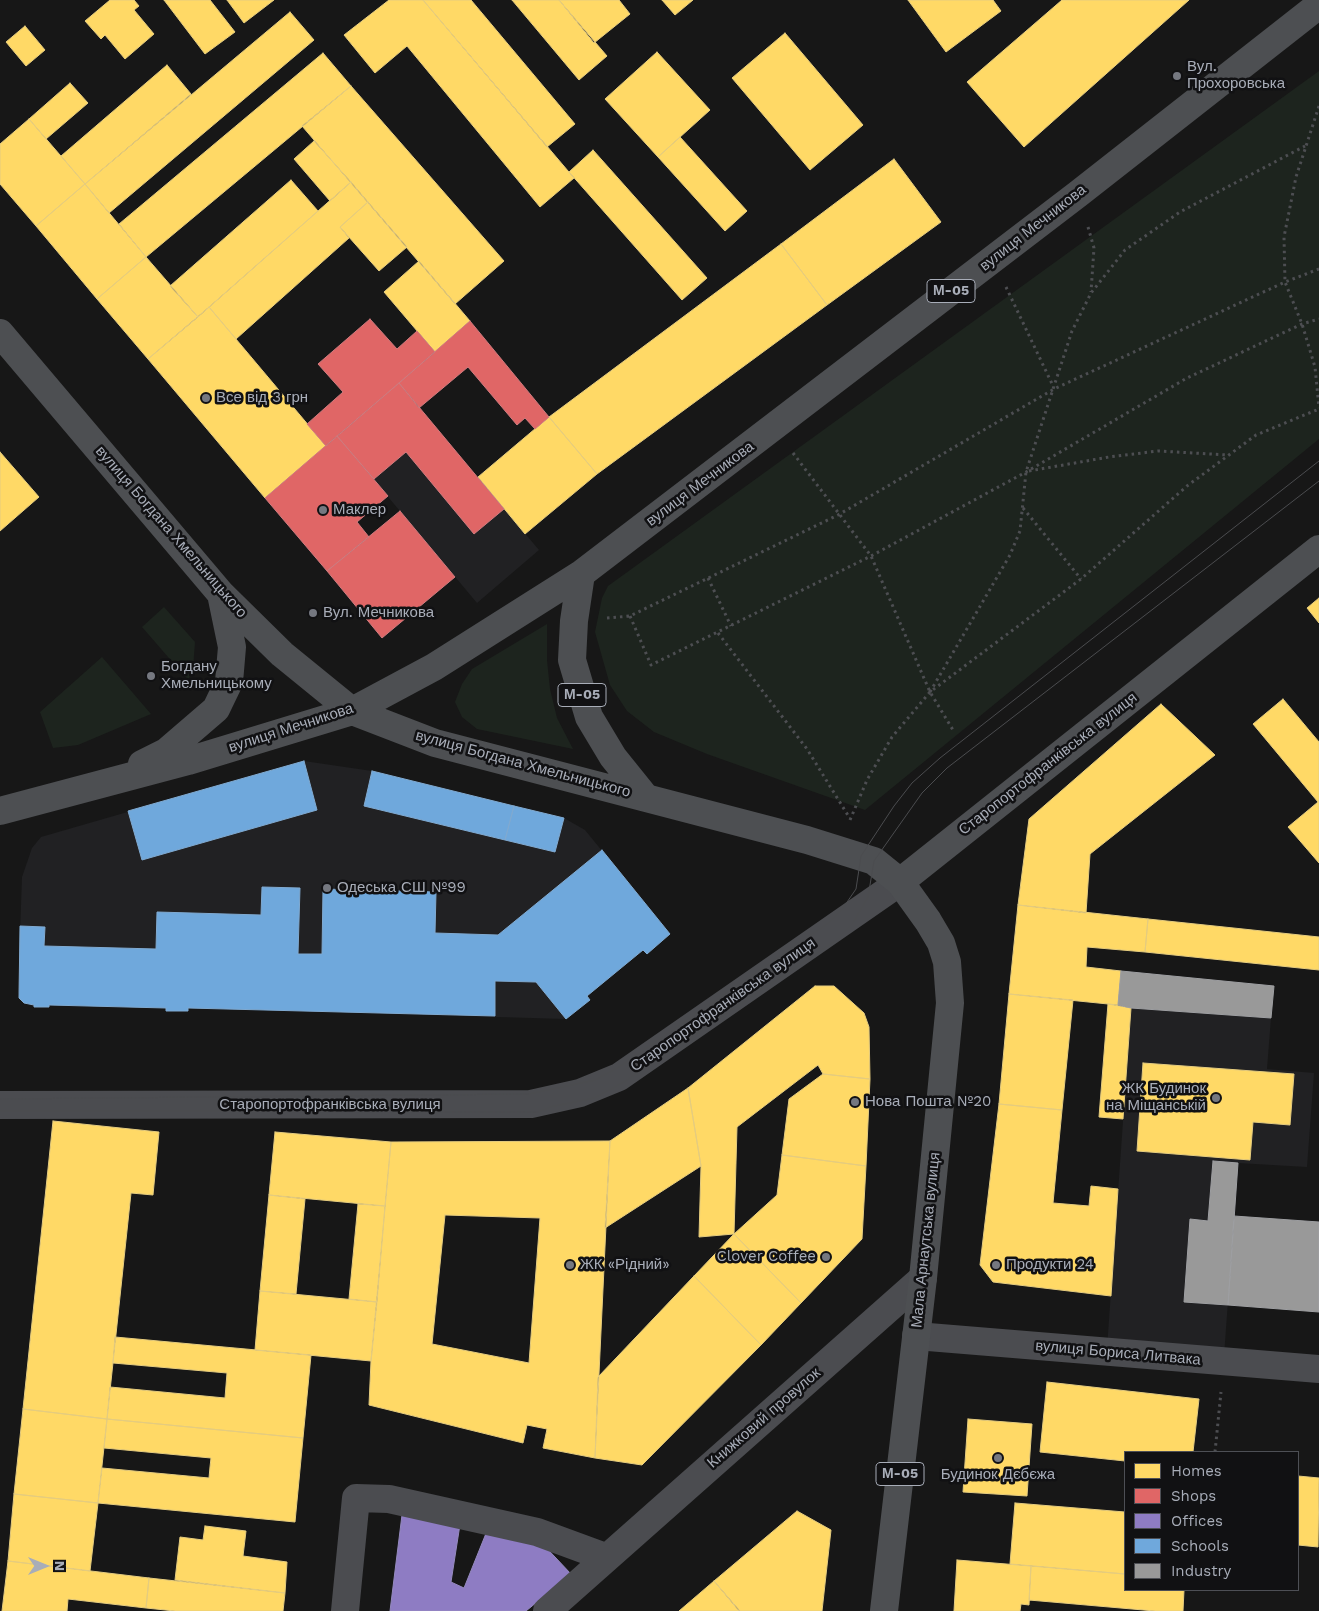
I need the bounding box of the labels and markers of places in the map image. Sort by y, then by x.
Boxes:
place label: Вул. Прохоровська [1187,58,1285,93]
marker: Вул. Прохоровська [1171,70,1183,82]
place label: Все від 3 грн [216,389,308,407]
marker: Все від 3 грн [200,392,212,404]
place label: Маклер [333,501,386,519]
marker: Маклер [317,504,329,516]
place label: Вул. Мечникова [323,604,434,622]
marker: Вул. Мечникова [307,607,319,619]
place label: Богдану Хмельницькому [161,658,272,693]
marker: Богдану Хмельницькому [145,670,157,682]
place label: Одеська СШ №99 [337,879,466,897]
marker: Одеська СШ №99 [321,882,333,894]
place label: ЖК Будинок на Міщанській [1106,1080,1206,1115]
marker: ЖК Будинок на Міщанській [1210,1092,1222,1104]
place label: Нова Пошта №20 [865,1093,991,1111]
marker: Нова Пошта №20 [849,1096,861,1108]
place label: Clover Coffee [716,1248,816,1266]
marker: Clover Coffee [820,1251,832,1263]
place label: ЖК «Рідний» [580,1256,670,1274]
place label: Продукти 24 [1006,1256,1094,1274]
marker: ЖК «Рідний» [564,1259,576,1271]
marker: Продукти 24 [990,1259,1002,1271]
marker: Будинок Дєбєжа [992,1452,1004,1464]
place label: Будинок Дєбєжа [941,1466,1055,1484]

